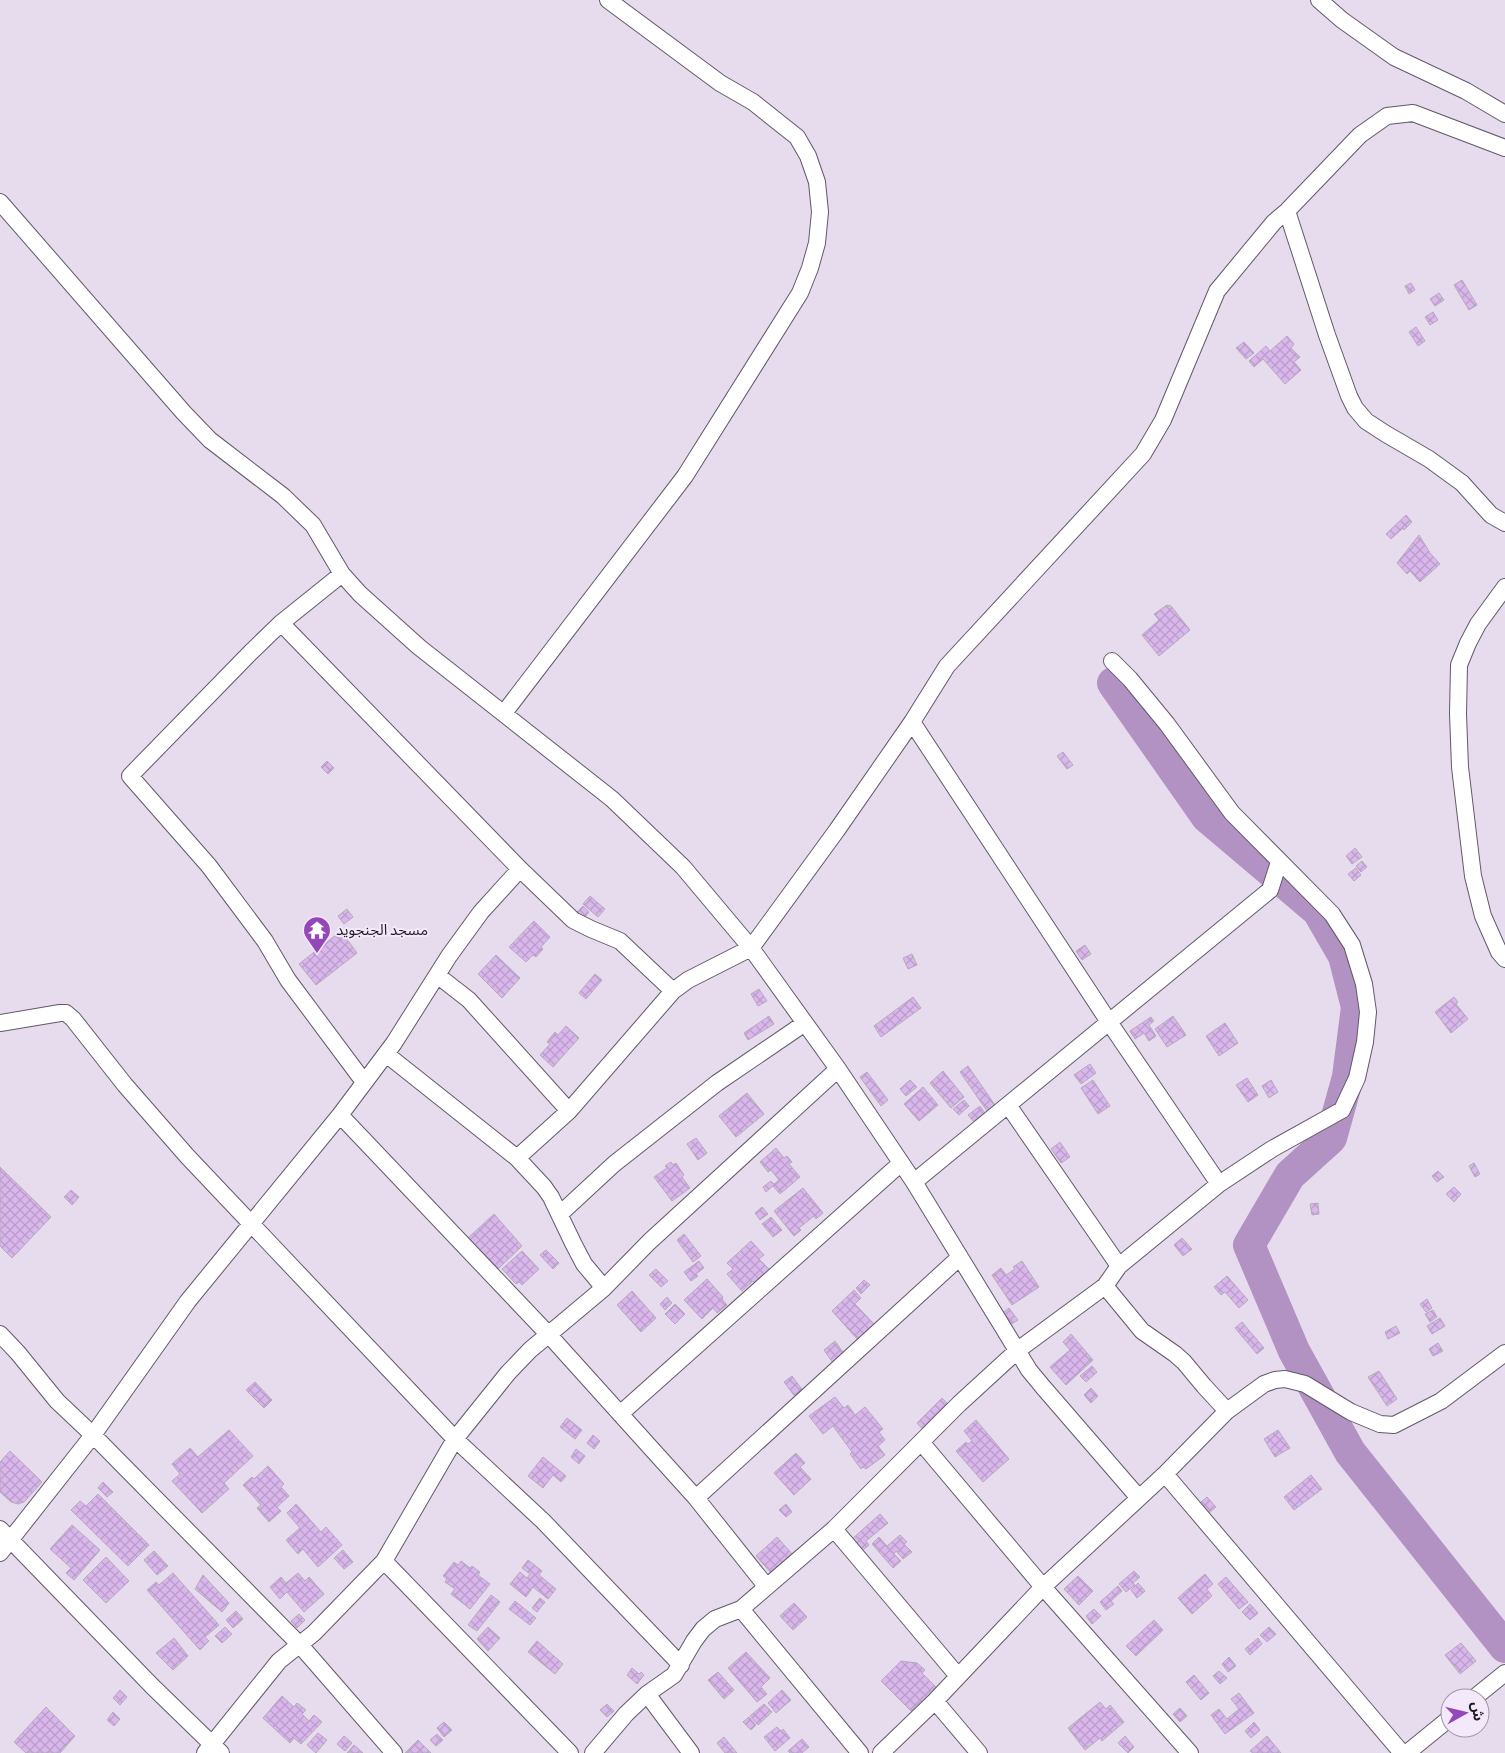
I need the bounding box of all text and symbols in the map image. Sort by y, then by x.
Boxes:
temple icon: مسجد الجنجويد [302,915,332,954]
place label: مسجد الجنجويد [336,922,428,939]
north arrow [1440,1688,1490,1738]
text: ش [1469,1701,1487,1722]

